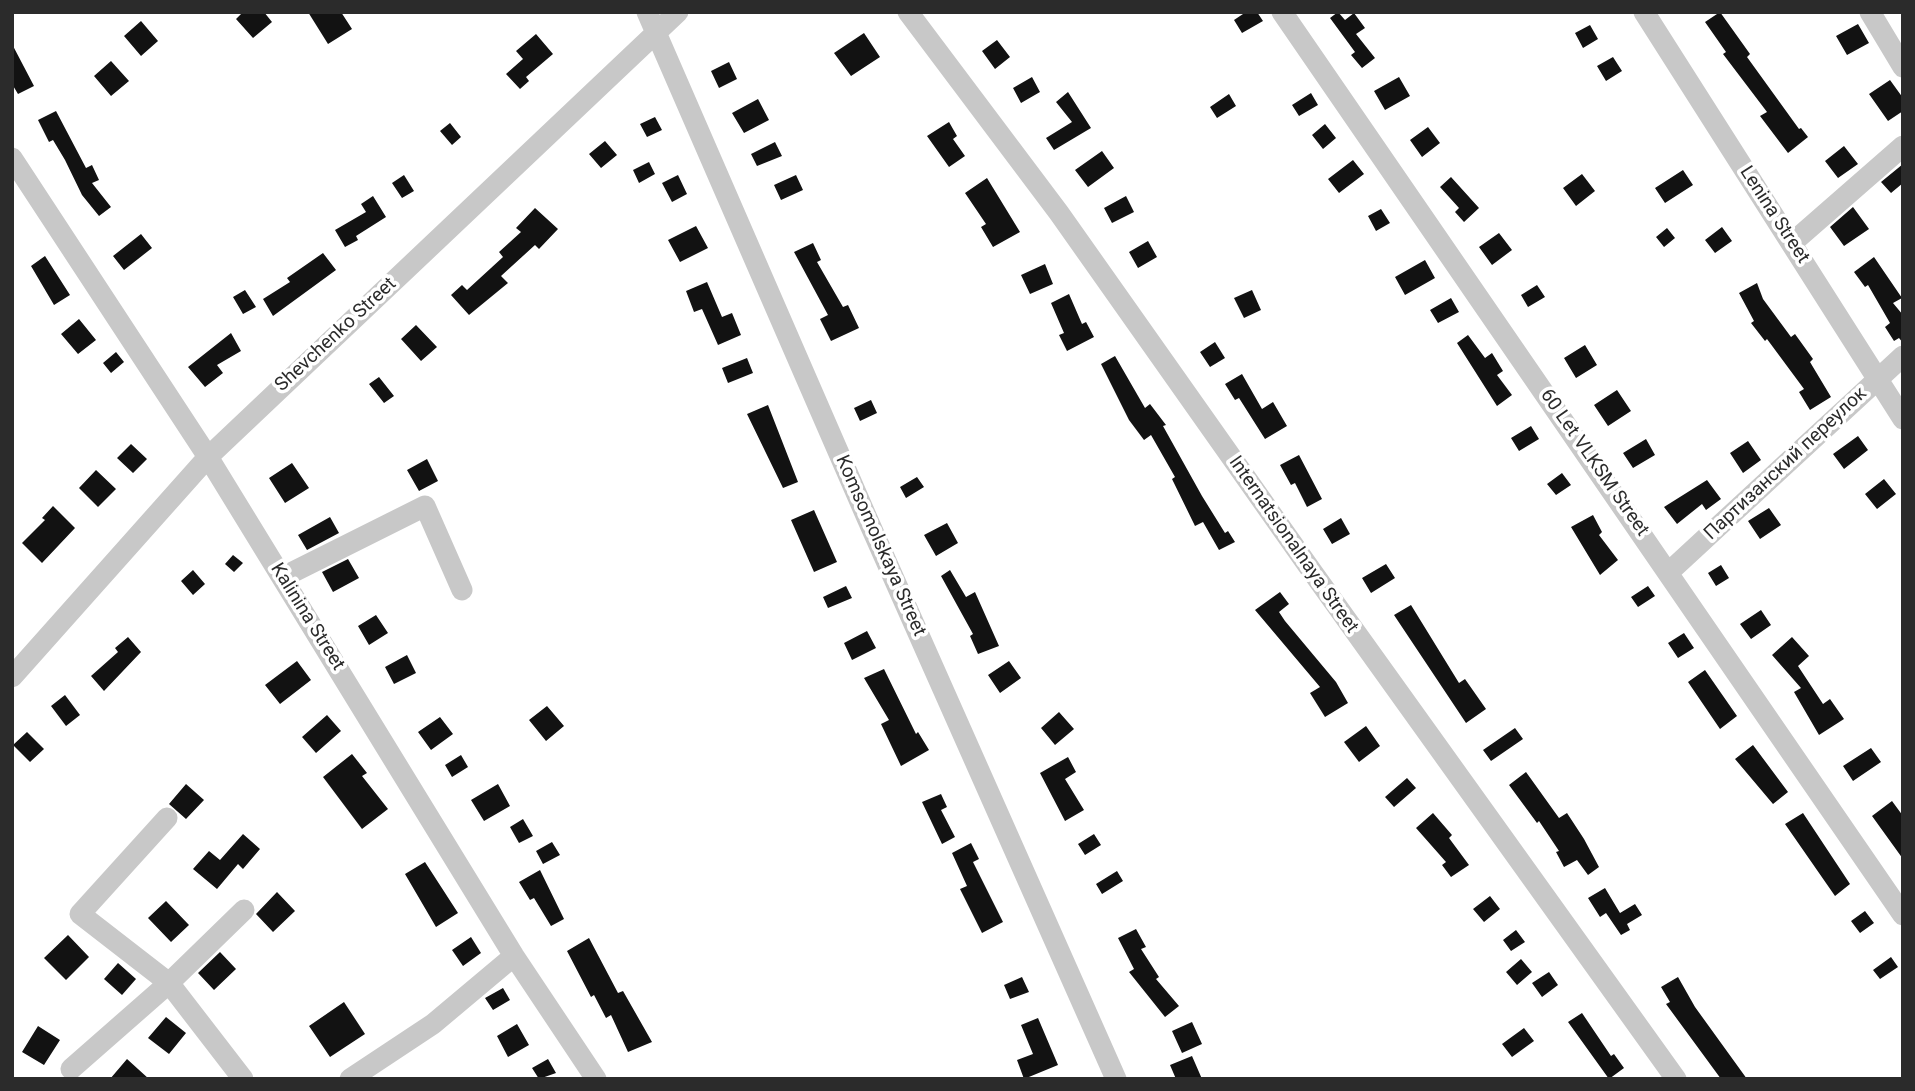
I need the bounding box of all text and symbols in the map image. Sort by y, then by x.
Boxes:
street label: Lenina Street [1734,162,1814,268]
street label: Shevchenko Street [271,273,401,397]
street label: Партизанский переулок [1700,383,1872,545]
street label: 60 Let VLKSM Street [1535,385,1653,541]
street label: Komsomolskaya Street [830,452,930,640]
street label: Internatsionalnaya Street [1223,452,1363,638]
street label: Kalinina Street [265,559,349,675]

